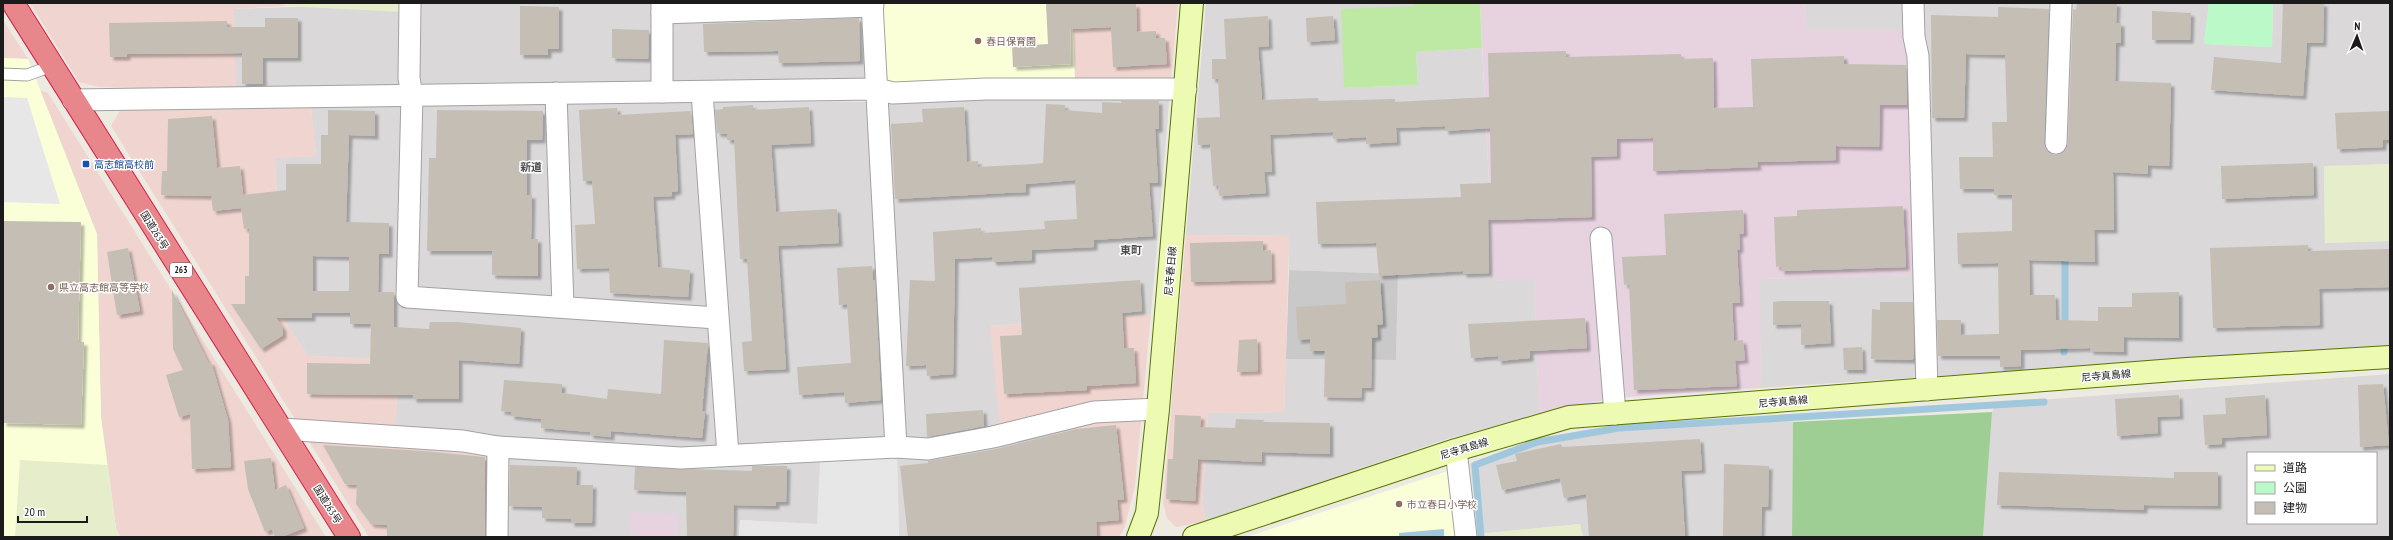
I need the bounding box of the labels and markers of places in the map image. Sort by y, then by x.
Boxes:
place label: 春日保育園 [986,35,1036,48]
marker: 春日保育園 [973,36,983,46]
place label: 高志館高校前 [94,158,154,171]
marker: 高志館高校前 [81,159,91,169]
place label: 県立高志館高等学校 [59,281,149,294]
marker: 県立高志館高等学校 [46,282,56,292]
place label: 市立春日小学校 [1407,498,1477,511]
marker: 市立春日小学校 [1394,499,1404,509]

